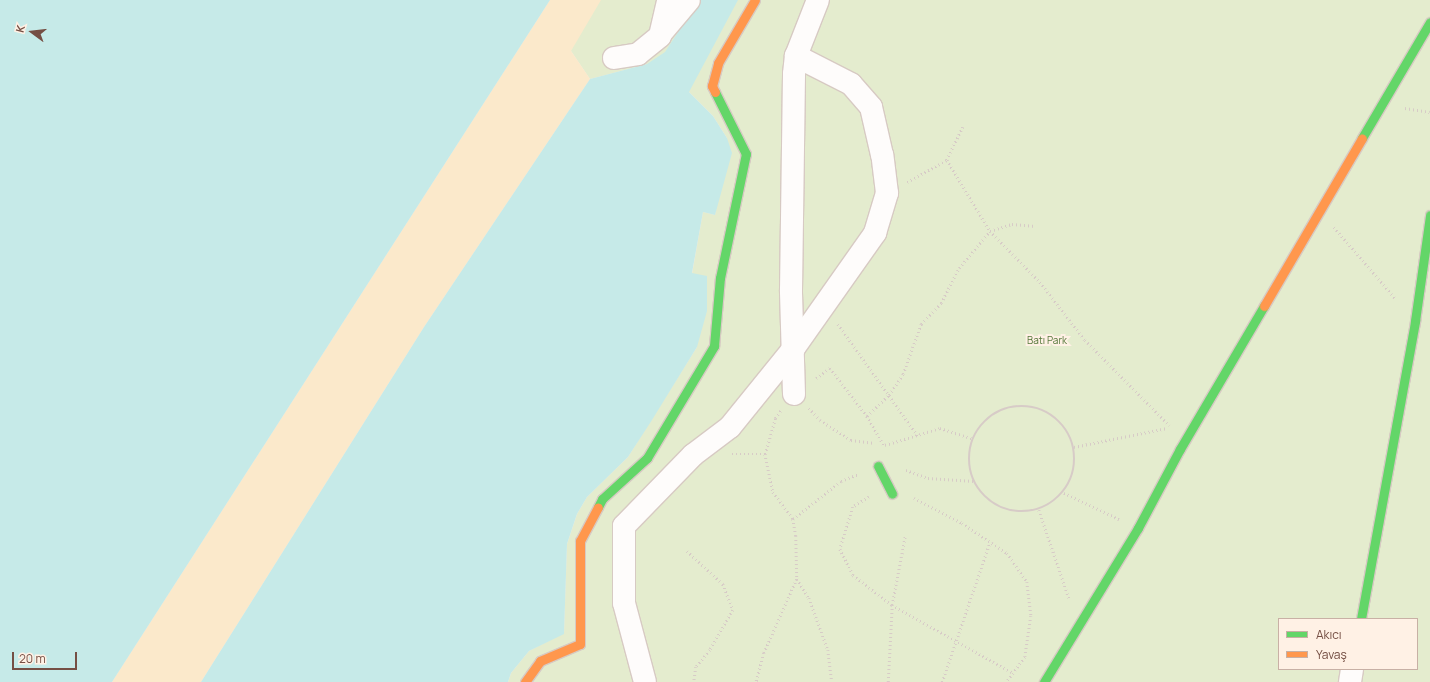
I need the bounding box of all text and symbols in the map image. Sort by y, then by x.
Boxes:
north arrow [12,12,52,52]
text: K [12,23,28,34]
park label: Batı Park [1027,335,1067,347]
legend [1278,618,1418,670]
text: Akıcı [1316,626,1342,643]
scale bar [14,644,79,670]
text: Yavaş [1316,646,1347,663]
text: 20 m [19,650,46,667]

